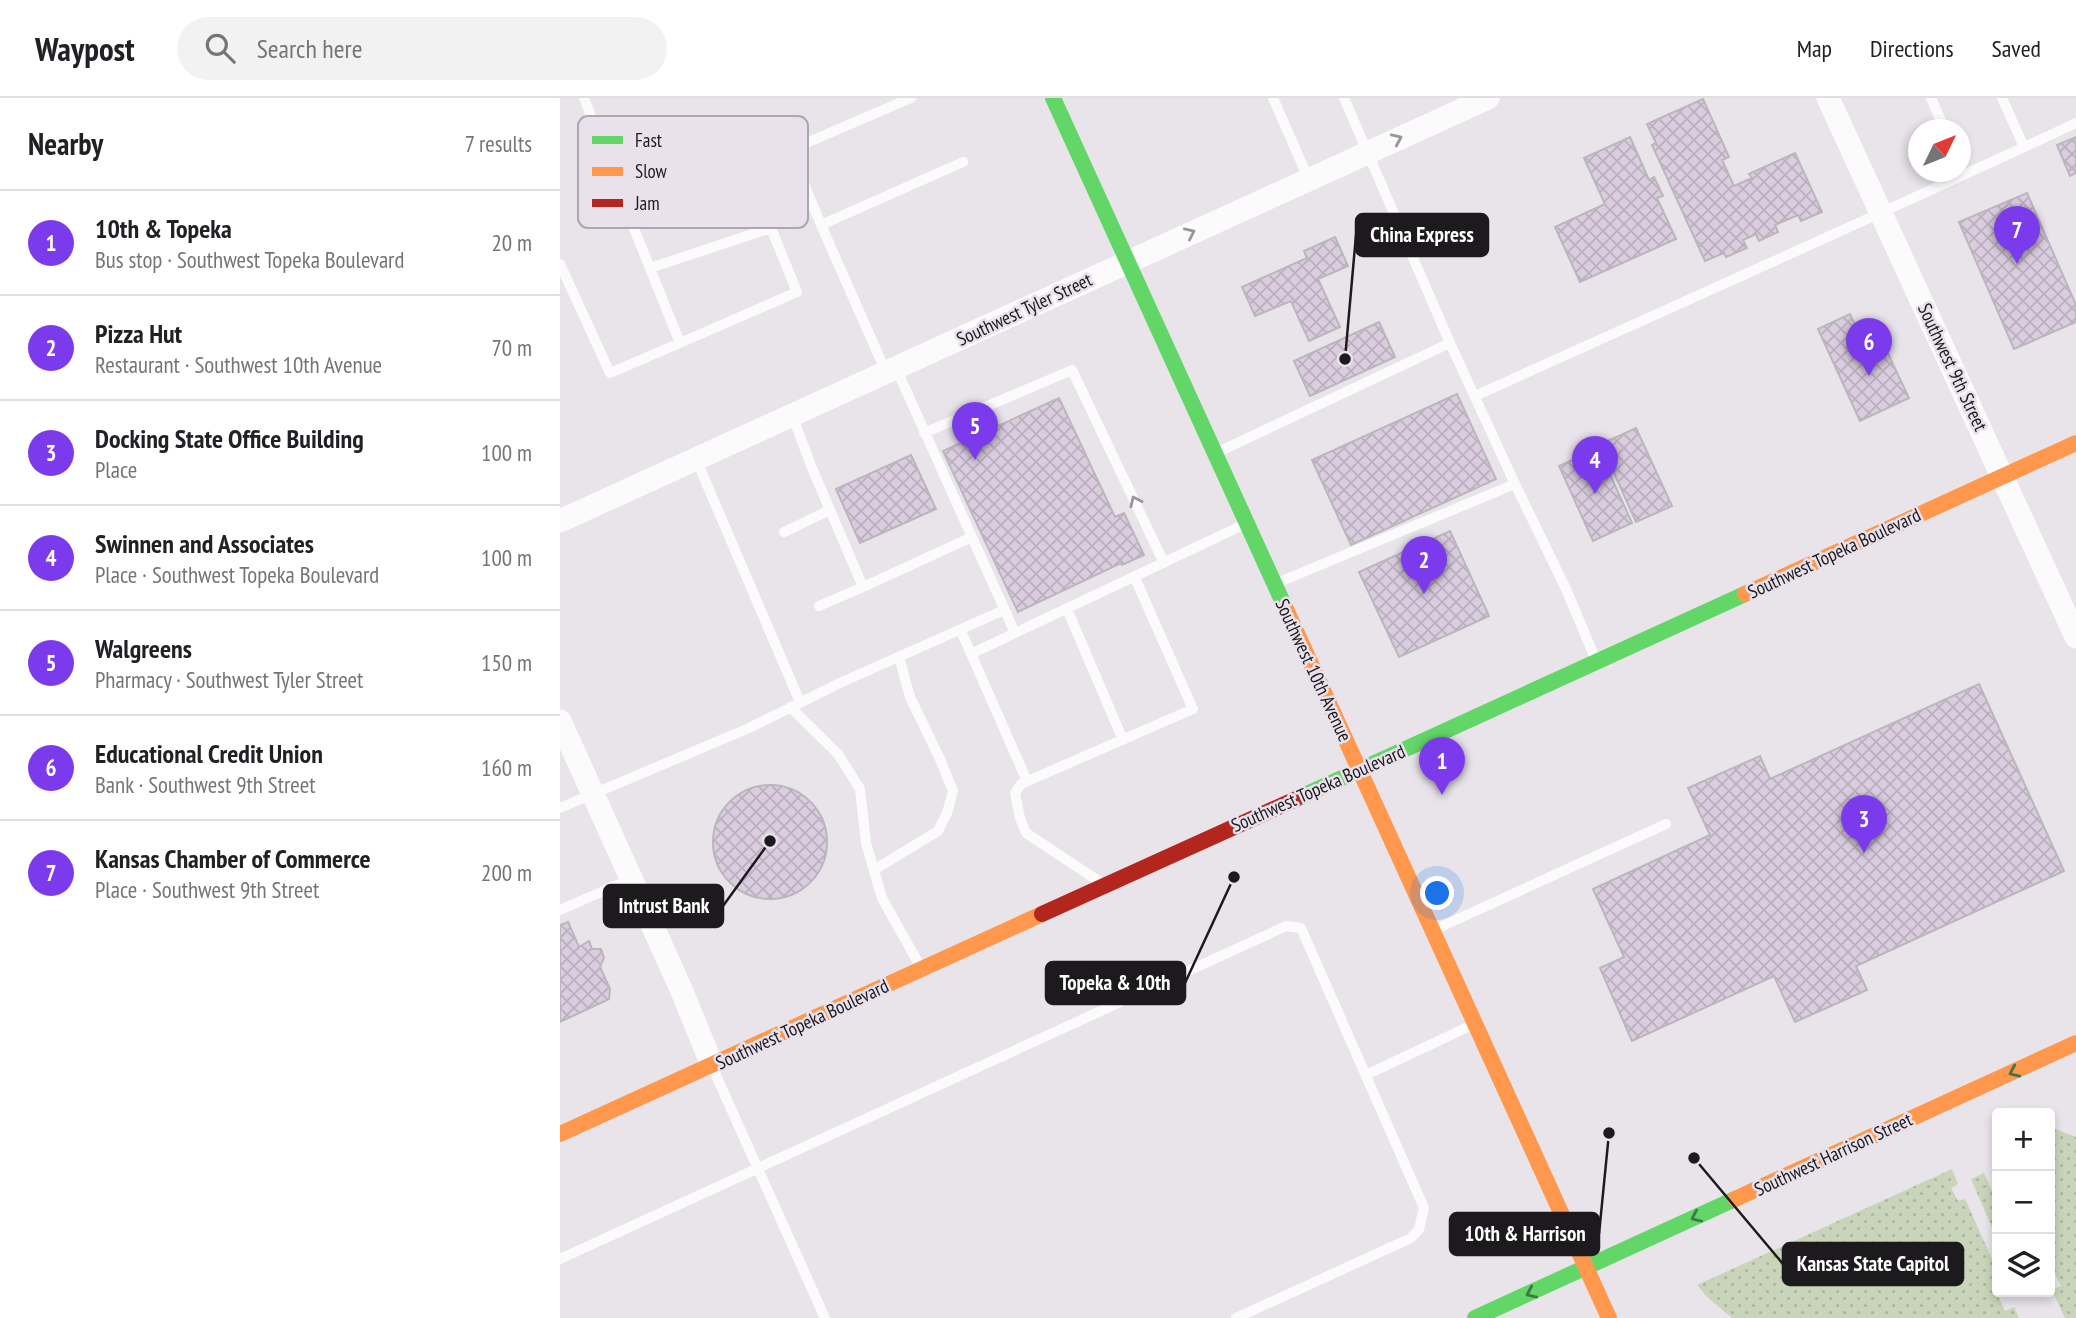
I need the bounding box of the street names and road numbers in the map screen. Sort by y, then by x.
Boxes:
street label: Southwest Tyler Street [952,267,1096,351]
street label: Southwest 9th Street [1913,299,1993,435]
street label: Southwest Topeka Boulevard [1744,502,1924,604]
street label: Southwest 10th Avenue [1270,595,1358,745]
street label: Southwest Topeka Boulevard [1227,739,1409,837]
street label: Southwest Topeka Boulevard [712,973,892,1075]
street label: Southwest Harrison Street [1750,1107,1916,1201]

